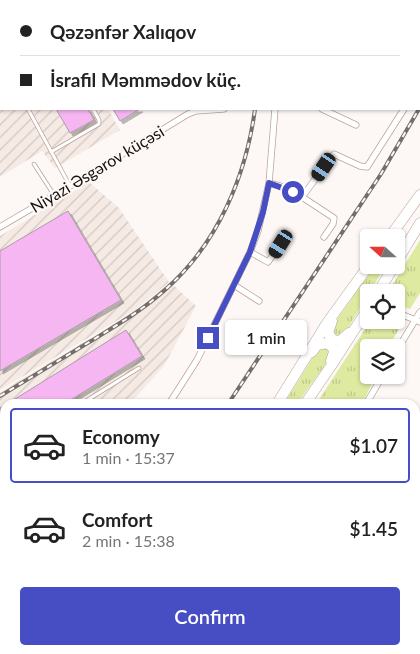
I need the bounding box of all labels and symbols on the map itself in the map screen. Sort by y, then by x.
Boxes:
street label: Niyazi Əsgərov küçəsi [27,121,167,216]
car [309,150,338,184]
route start [282,181,304,203]
car [266,227,295,261]
north arrow [360,229,405,274]
callout: 1 min [226,320,308,356]
route end [197,327,219,349]

